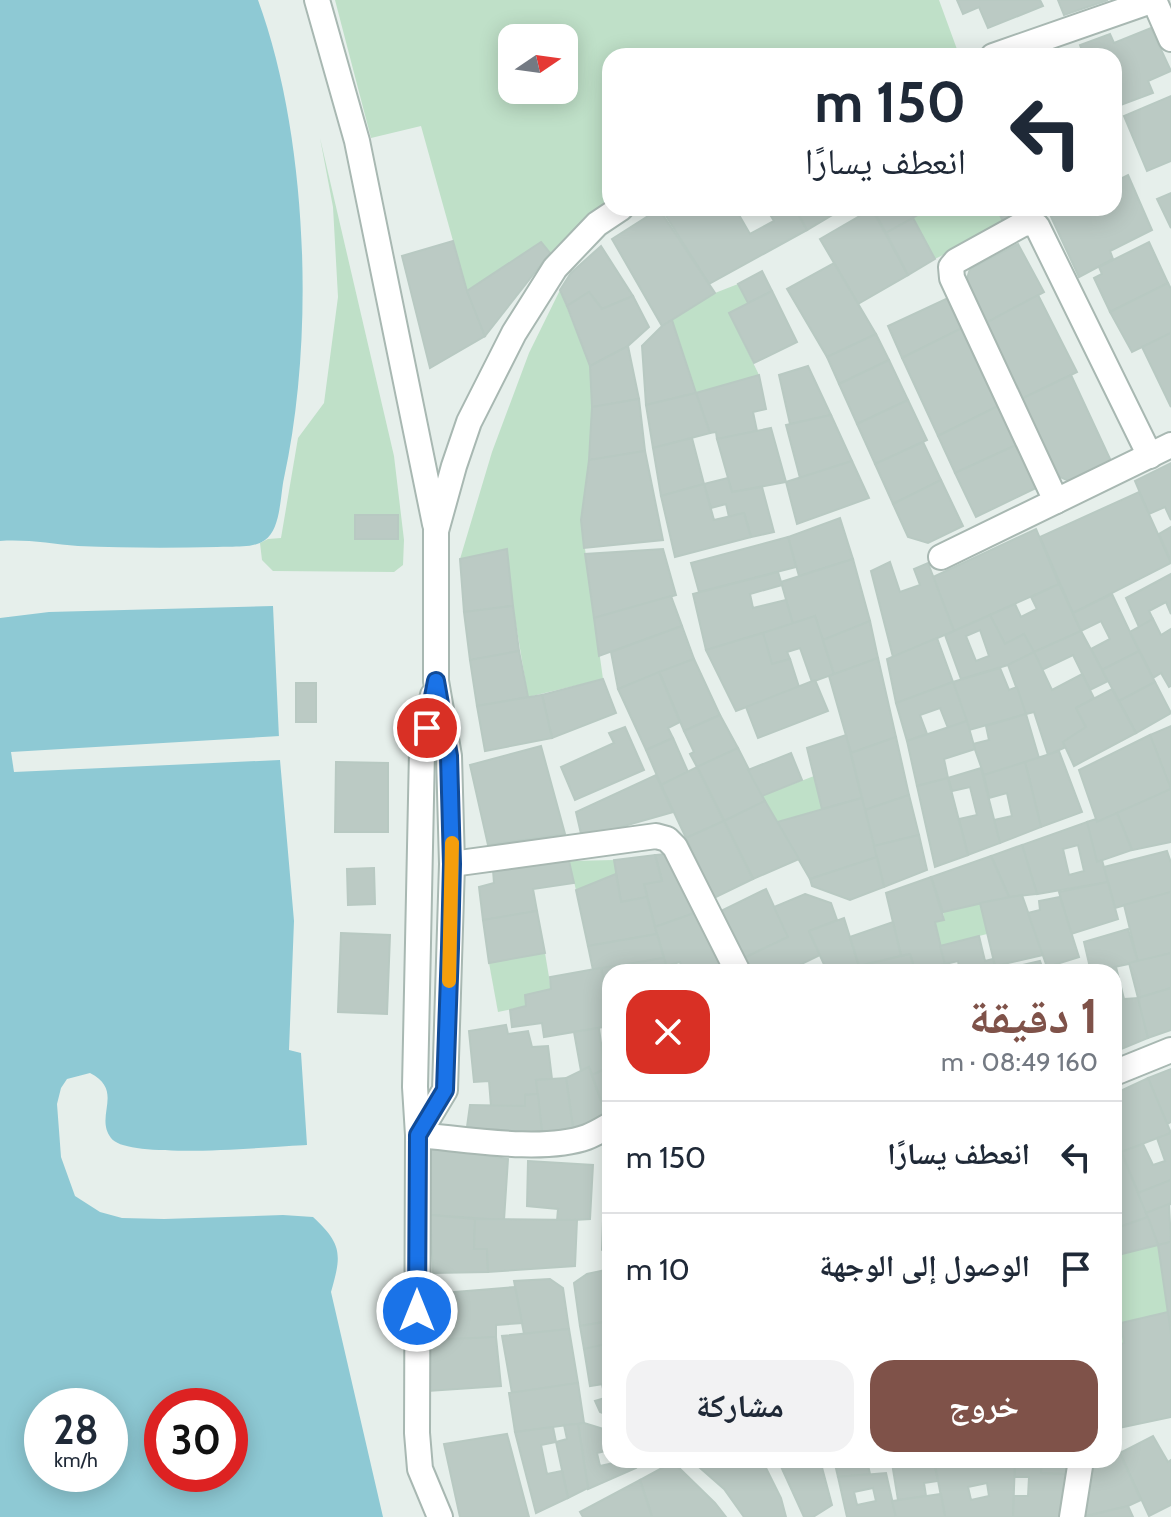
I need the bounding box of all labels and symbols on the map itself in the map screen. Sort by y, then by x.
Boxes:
north arrow [498,24,578,104]
pin [393,694,461,762]
position arrow [375,1269,459,1353]
speed limit sign: 30 [144,1388,248,1492]

